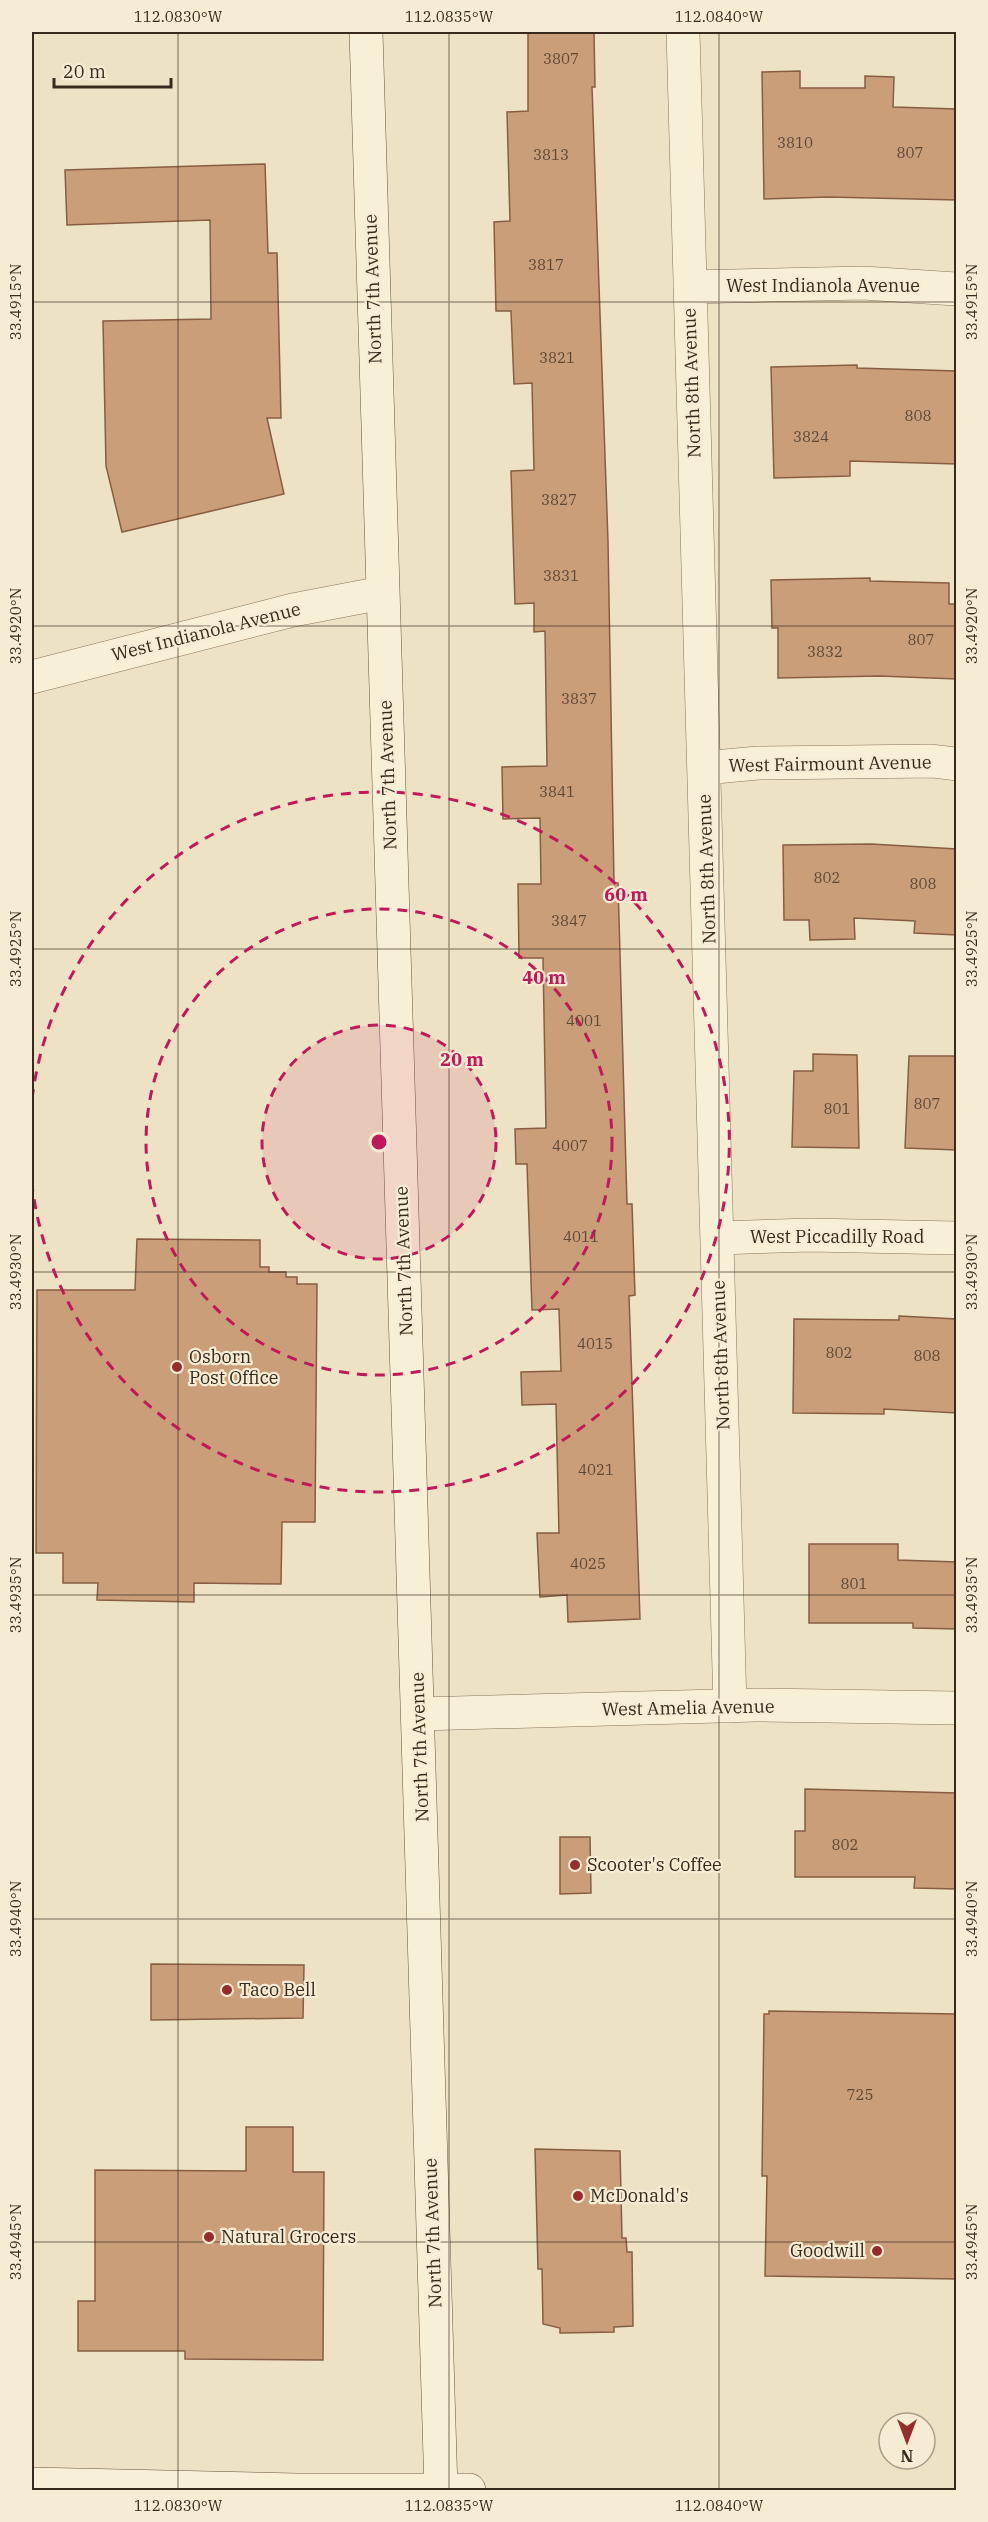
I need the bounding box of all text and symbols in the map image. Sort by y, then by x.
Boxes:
text: 112.0830°W [134,7,223,26]
text: 112.0835°W [405,7,494,26]
text: 112.0840°W [675,7,764,26]
house number: 3807 [543,49,579,68]
scale bar [54,51,171,89]
text: 20 m [63,60,106,83]
house number: 3810 [777,133,813,152]
house number: 807 [896,143,924,162]
house number: 3813 [533,145,569,164]
street label: North 7th Avenue [358,214,387,364]
house number: 3817 [528,255,564,274]
text: 33.4915°N [6,264,25,340]
text: 33.4915°N [962,264,981,340]
street label: West Indianola Avenue [726,274,920,297]
street label: North 8th Avenue [677,308,706,458]
house number: 3821 [539,348,575,367]
house number: 808 [904,406,932,425]
house number: 3824 [793,427,829,446]
house number: 3827 [541,490,577,509]
house number: 3831 [543,566,579,585]
text: 33.4920°N [6,588,25,664]
text: 33.4920°N [962,588,981,664]
street label: West Indianola Avenue [109,597,303,666]
house number: 807 [907,630,935,649]
house number: 3832 [807,642,843,661]
house number: 3837 [561,689,597,708]
street label: North 7th Avenue [373,700,402,850]
street label: West Fairmount Avenue [728,750,932,777]
house number: 3841 [539,782,575,801]
street label: North 8th Avenue [692,794,721,944]
house number: 802 [813,868,841,887]
house number: 808 [909,874,937,893]
text: 60 m [604,883,648,906]
text: 33.4925°N [6,911,25,987]
house number: 3847 [551,911,587,930]
text: 33.4925°N [962,911,981,987]
text: 40 m [522,966,566,989]
house number: 4001 [566,1011,602,1030]
text: 20 m [440,1048,484,1071]
house number: 807 [913,1094,941,1113]
house number: 801 [823,1099,851,1118]
centre of rings [369,1132,389,1152]
house number: 4007 [552,1136,588,1155]
street label: North 7th Avenue [389,1186,418,1336]
street label: West Piccadilly Road [750,1225,924,1248]
house number: 4011 [563,1227,599,1246]
text: 33.4930°N [6,1234,25,1310]
text: 33.4930°N [962,1234,981,1310]
street label: North 8th Avenue [706,1280,735,1430]
house number: 4015 [577,1334,613,1353]
house number: 802 [825,1343,853,1362]
place label: Osborn Post Office [189,1345,278,1389]
house number: 808 [913,1346,941,1365]
marker: Osborn Post Office [170,1360,184,1374]
house number: 4021 [578,1460,614,1479]
house number: 4025 [570,1554,606,1573]
text: 33.4935°N [6,1557,25,1633]
text: 33.4935°N [962,1557,981,1633]
house number: 801 [840,1574,868,1593]
street label: North 7th Avenue [405,1672,434,1822]
street label: West Amelia Avenue [601,1694,775,1721]
house number: 802 [831,1835,859,1854]
place label: Scooter's Coffee [587,1853,722,1876]
marker: Scooter's Coffee [568,1858,582,1872]
text: 33.4940°N [6,1881,25,1957]
text: 33.4940°N [962,1881,981,1957]
place label: Taco Bell [239,1978,316,2001]
marker: Taco Bell [220,1983,234,1997]
house number: 725 [846,2085,874,2104]
street label: North 7th Avenue [418,2158,447,2308]
place label: McDonald's [590,2184,689,2207]
marker: McDonald's [571,2189,585,2203]
text: 33.4945°N [6,2204,25,2280]
text: 33.4945°N [962,2204,981,2280]
place label: Natural Grocers [221,2225,356,2248]
marker: Natural Grocers [202,2230,216,2244]
place label: Goodwill [790,2239,865,2262]
marker: Goodwill [870,2244,884,2258]
north arrow [877,2411,937,2471]
text: N [901,2446,913,2466]
text: 112.0830°W [134,2496,223,2515]
text: 112.0835°W [405,2496,494,2515]
text: 112.0840°W [675,2496,764,2515]

